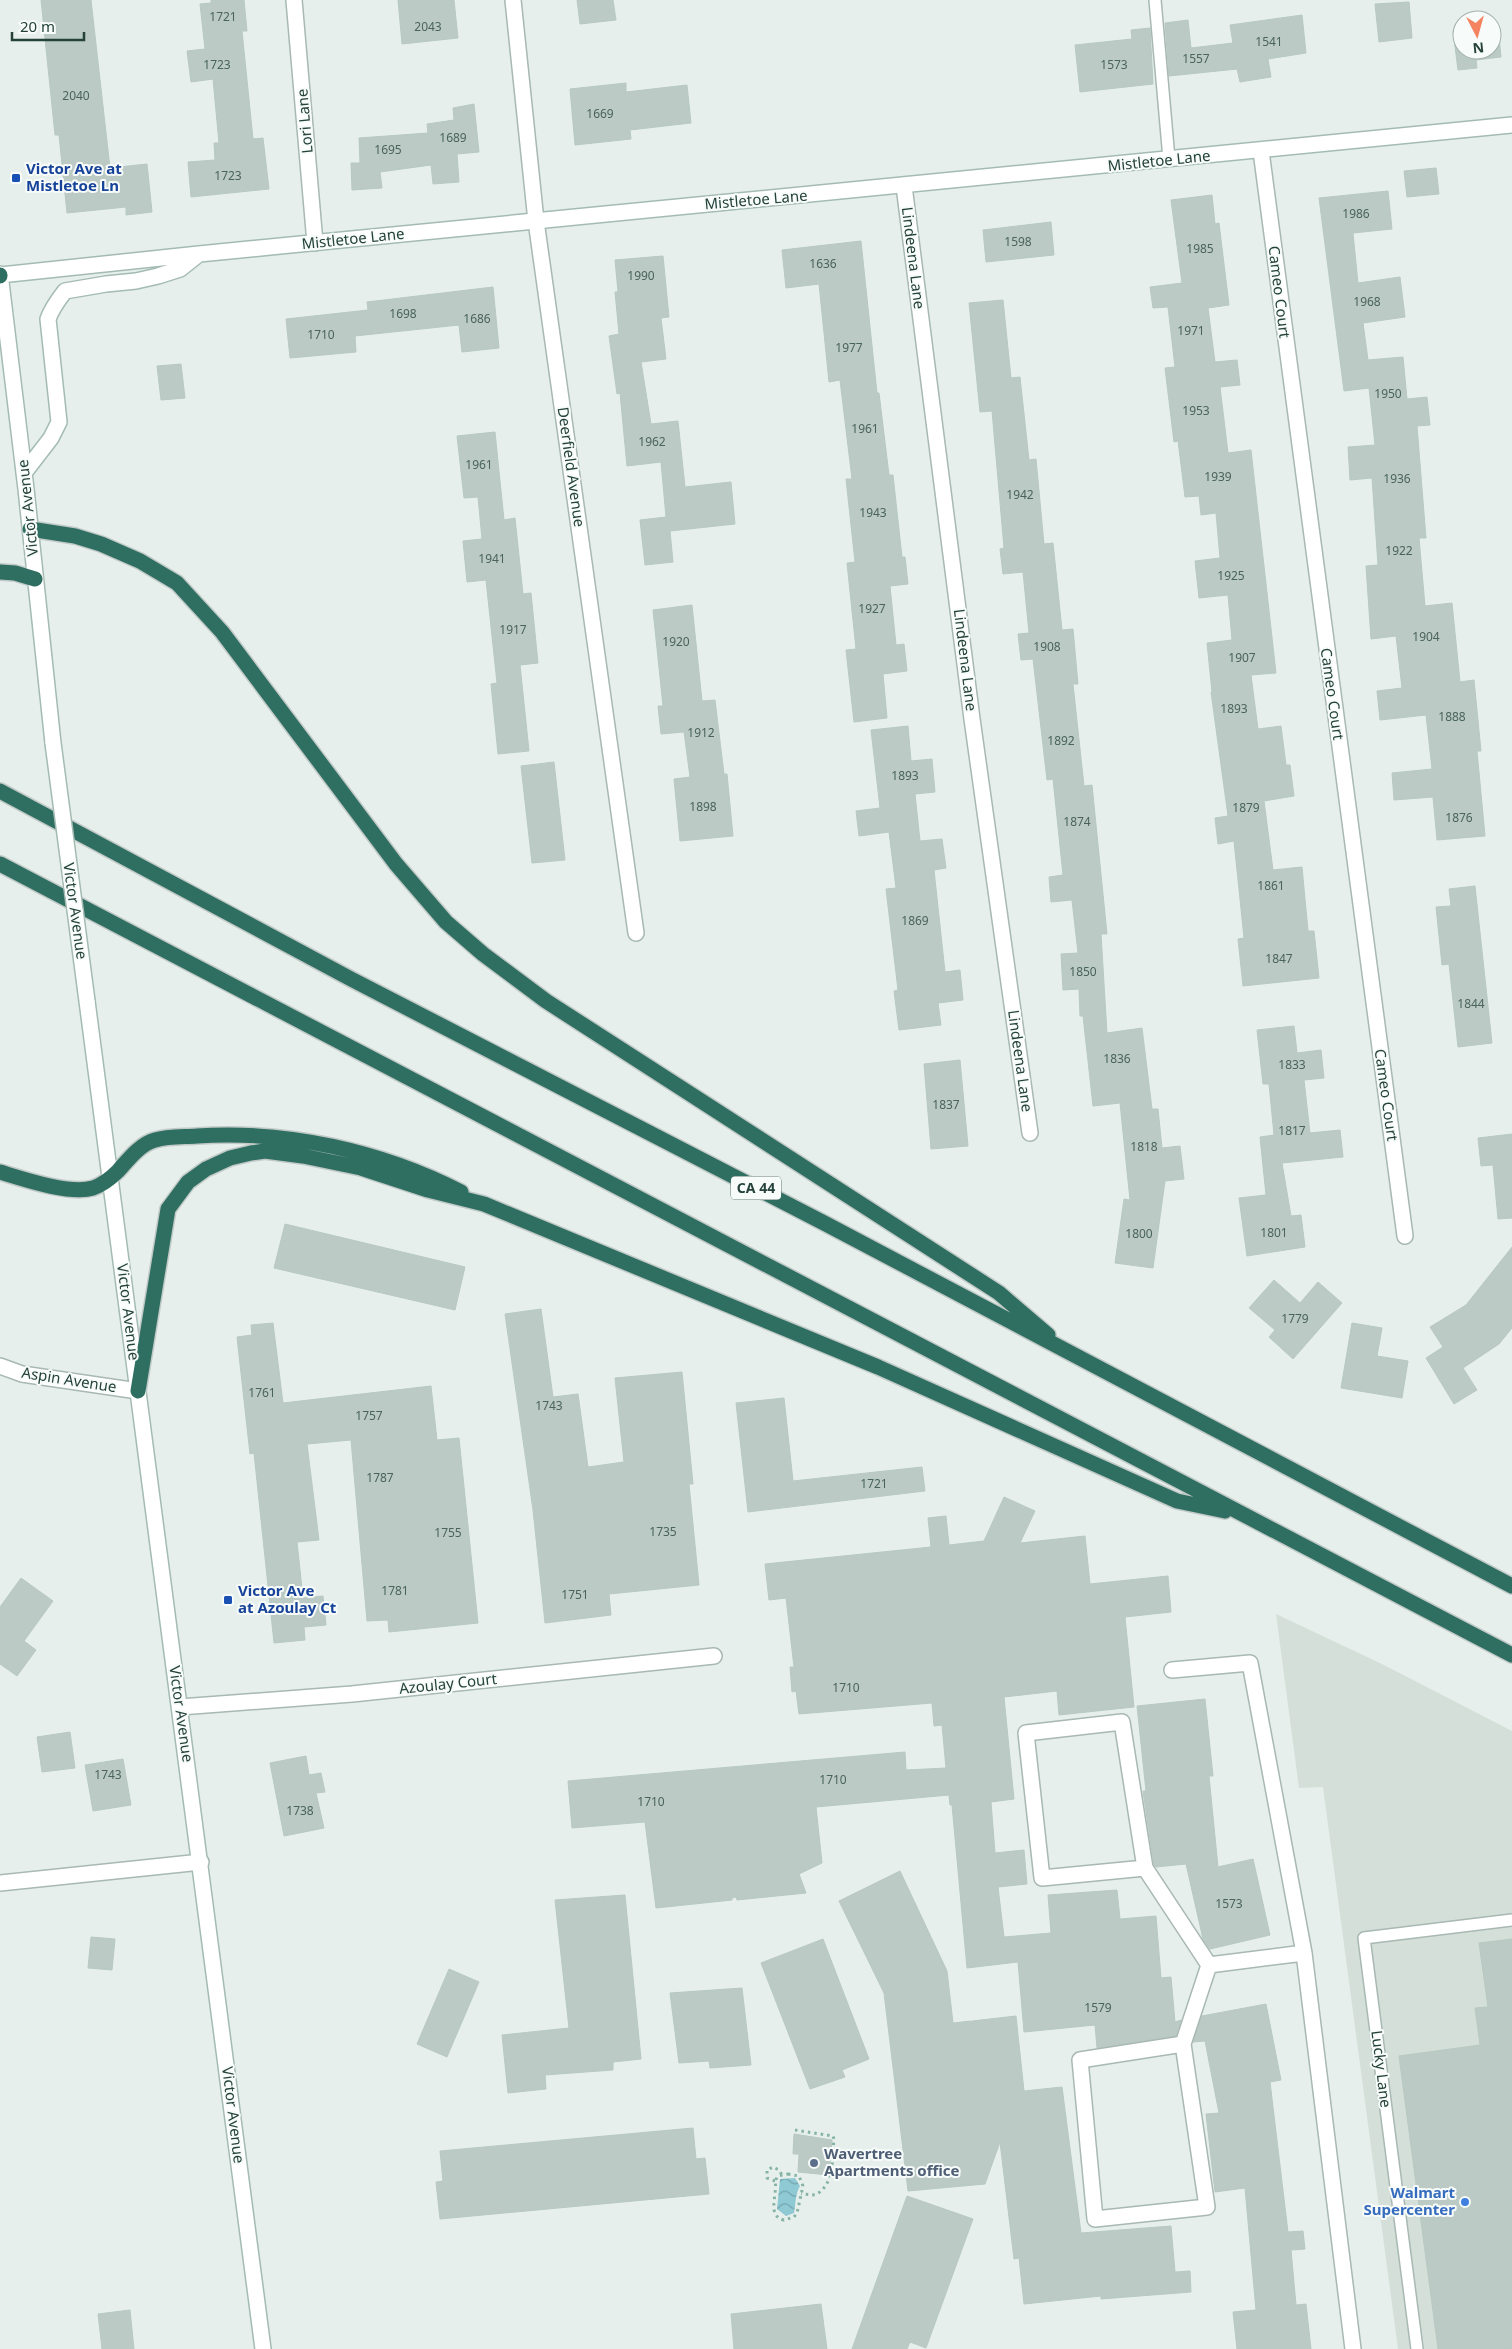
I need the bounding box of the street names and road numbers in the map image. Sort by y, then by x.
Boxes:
street label: Lori Lane [291,88,317,154]
street label: Mistletoe Lane [1107,145,1211,175]
street label: Mistletoe Lane [704,185,808,213]
street label: Lindeena Lane [898,206,930,310]
street label: Mistletoe Lane [301,223,405,253]
street label: Cameo Court [1264,245,1296,340]
street label: Deerfield Avenue [554,405,590,528]
street label: Victor Avenue [12,459,42,558]
street label: Lindeena Lane [950,608,982,712]
street label: Cameo Court [1317,647,1349,742]
street label: Victor Avenue [59,861,93,960]
street label: Lindeena Lane [1004,1009,1038,1113]
street label: Cameo Court [1371,1048,1403,1143]
road number: CA 44 [731,1176,781,1200]
street label: Victor Avenue [113,1262,145,1361]
street label: Aspin Avenue [20,1362,118,1396]
street label: Victor Avenue [165,1664,199,1763]
street label: Azoulay Court [398,1668,498,1698]
street label: Lucky Lane [1367,2029,1397,2109]
street label: Victor Avenue [218,2065,250,2164]

